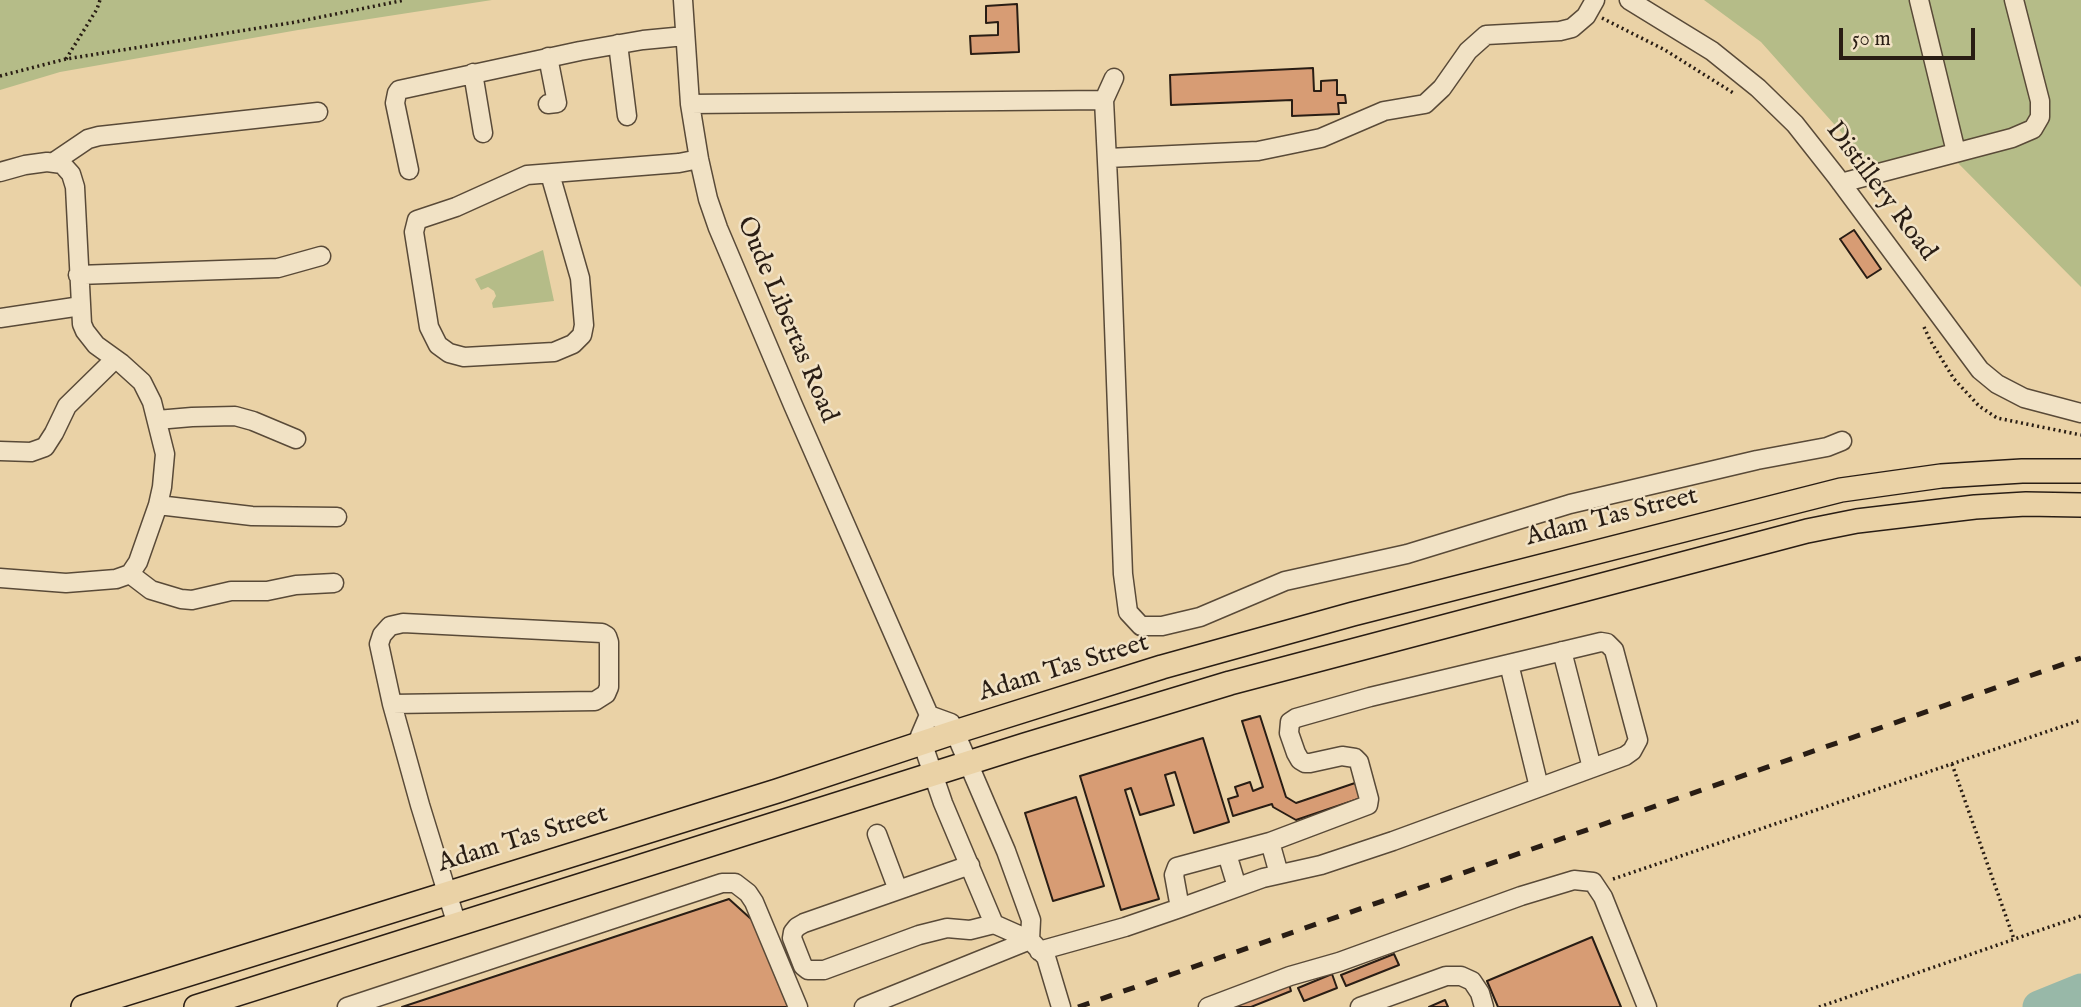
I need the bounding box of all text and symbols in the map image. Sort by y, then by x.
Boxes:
scale bar [1843,14,1980,58]
text: 50 m [1852,26,1891,53]
street label: Distillery Road [1818,116,1942,268]
street label: Oude Libertas Road [728,212,844,428]
street label: Adam Tas Street [1523,482,1701,554]
street label: Adam Tas Street [975,628,1153,710]
street label: Adam Tas Street [434,799,612,881]

